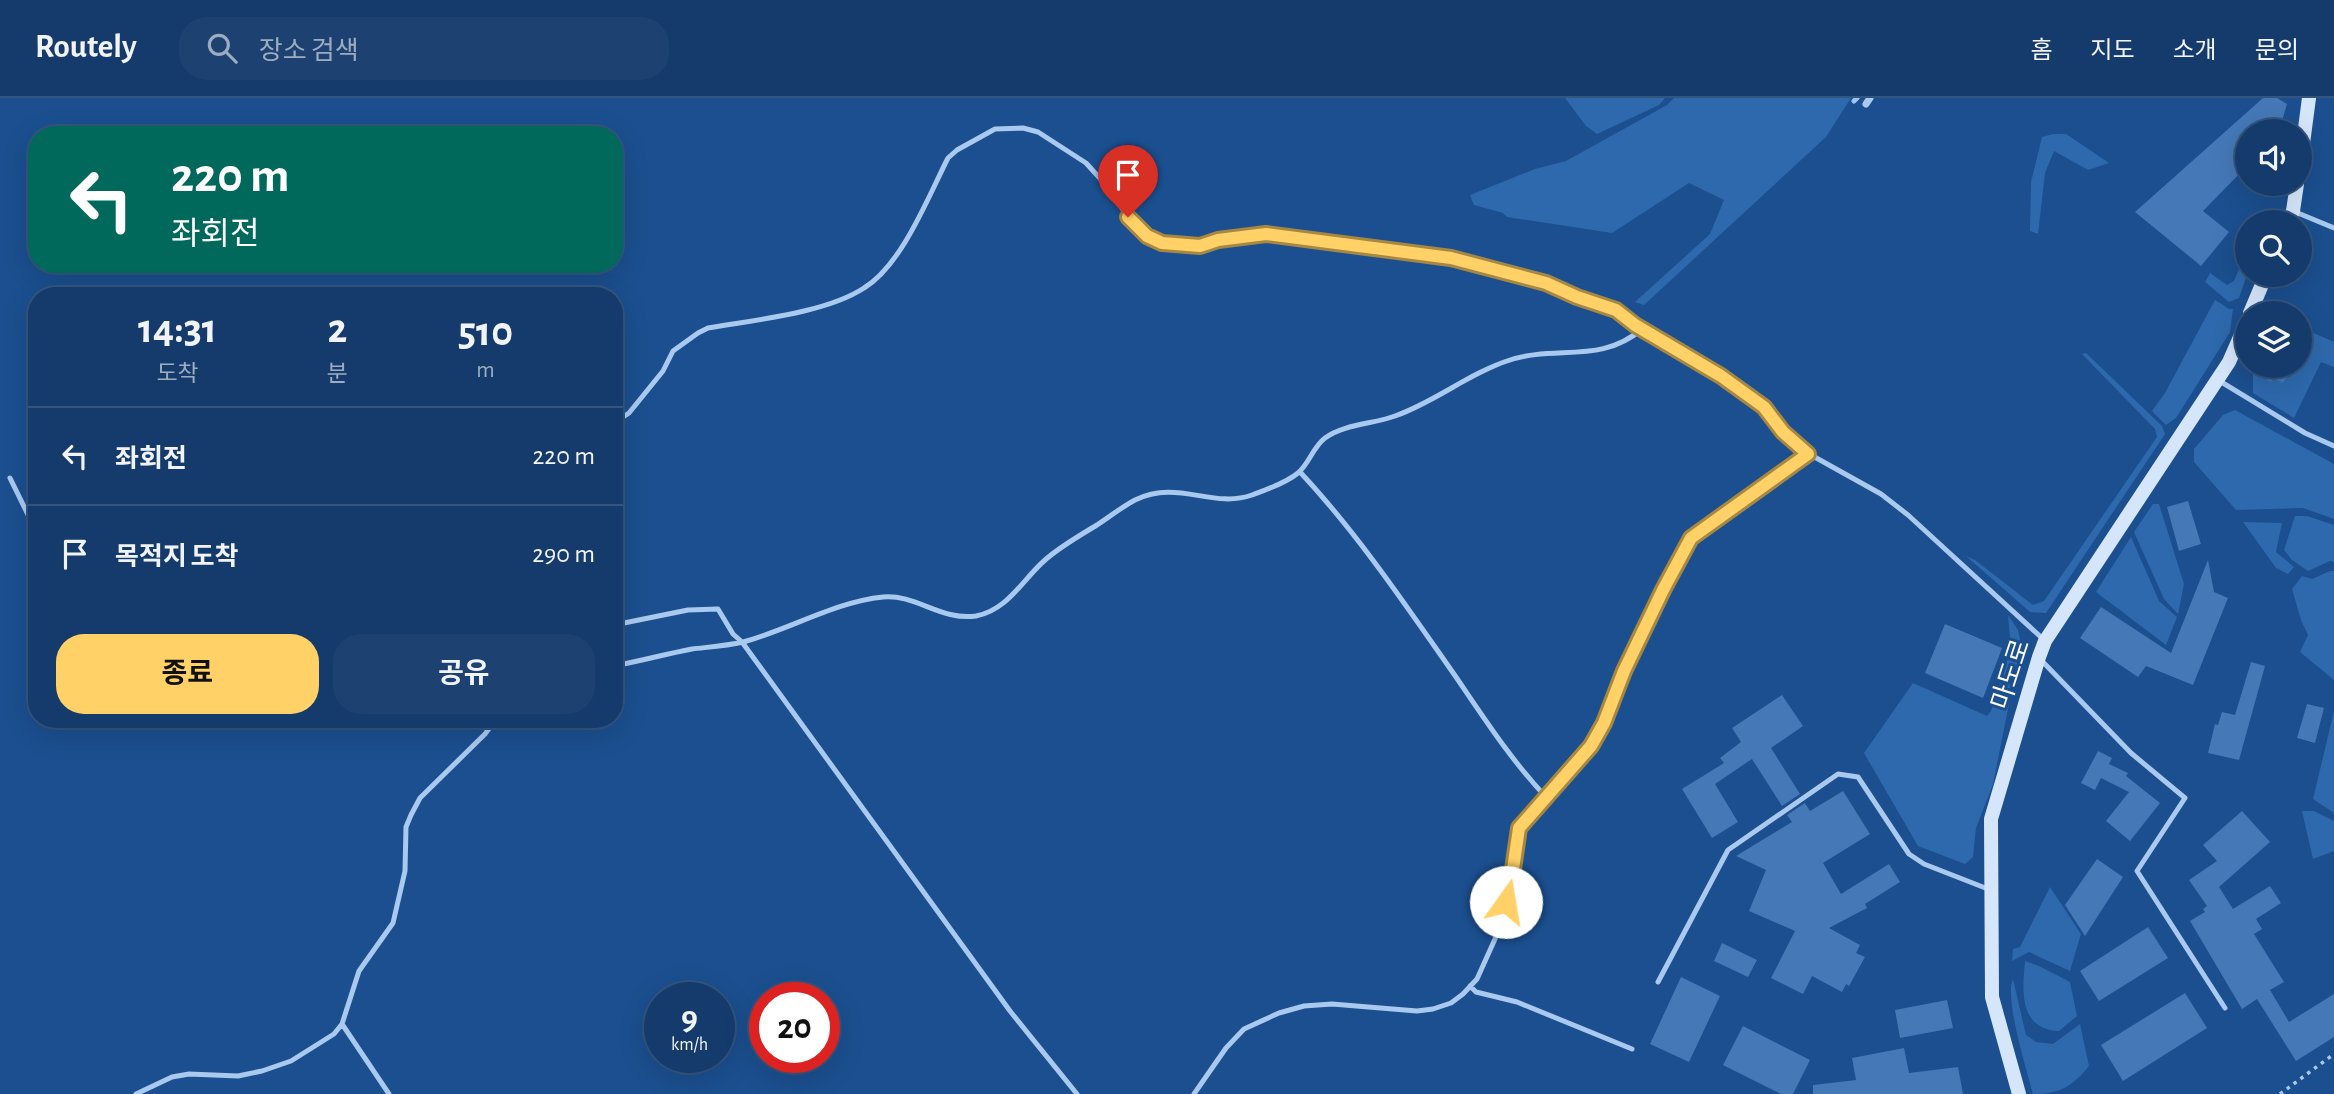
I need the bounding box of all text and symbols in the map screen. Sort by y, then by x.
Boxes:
search box [179,17,669,80]
icon: search [203,29,241,67]
text: Routely [35,31,137,64]
text: 장소 검색 [259,38,359,64]
text: 홈 [2030,39,2052,63]
text: 지도 [2090,39,2135,63]
text: 소개 [2173,39,2217,63]
text: 문의 [2255,39,2299,63]
map controls [2235,119,2312,378]
button: sound [2235,119,2312,196]
pin [1098,145,1158,217]
text: 220 m [171,152,290,201]
icon: left [56,154,147,245]
icon: arrive [1109,156,1147,194]
button: search [2235,210,2312,287]
text: 좌회전 [171,218,259,250]
button: layers [2235,301,2312,378]
text: 14:31 [138,308,217,350]
text: 2 [328,308,347,350]
text: 510 [458,311,513,353]
text: m [476,359,495,382]
text: 도착 [156,363,199,386]
text: 분 [327,363,348,386]
icon: left [56,437,94,475]
text: 220 m [533,443,595,469]
text: 좌회전 [115,446,187,472]
icon: arrive [56,535,94,573]
text: 290 m [532,541,595,567]
text: 목적지 도착 [115,544,239,570]
button: 종료 [56,634,319,714]
button: 공유 [333,634,595,714]
street label: 마도로 [1987,636,2034,712]
position arrow [1469,865,1543,939]
speed limit sign: 20 [749,982,840,1073]
text: 9 [681,1001,698,1036]
text: km/h [671,1036,708,1054]

